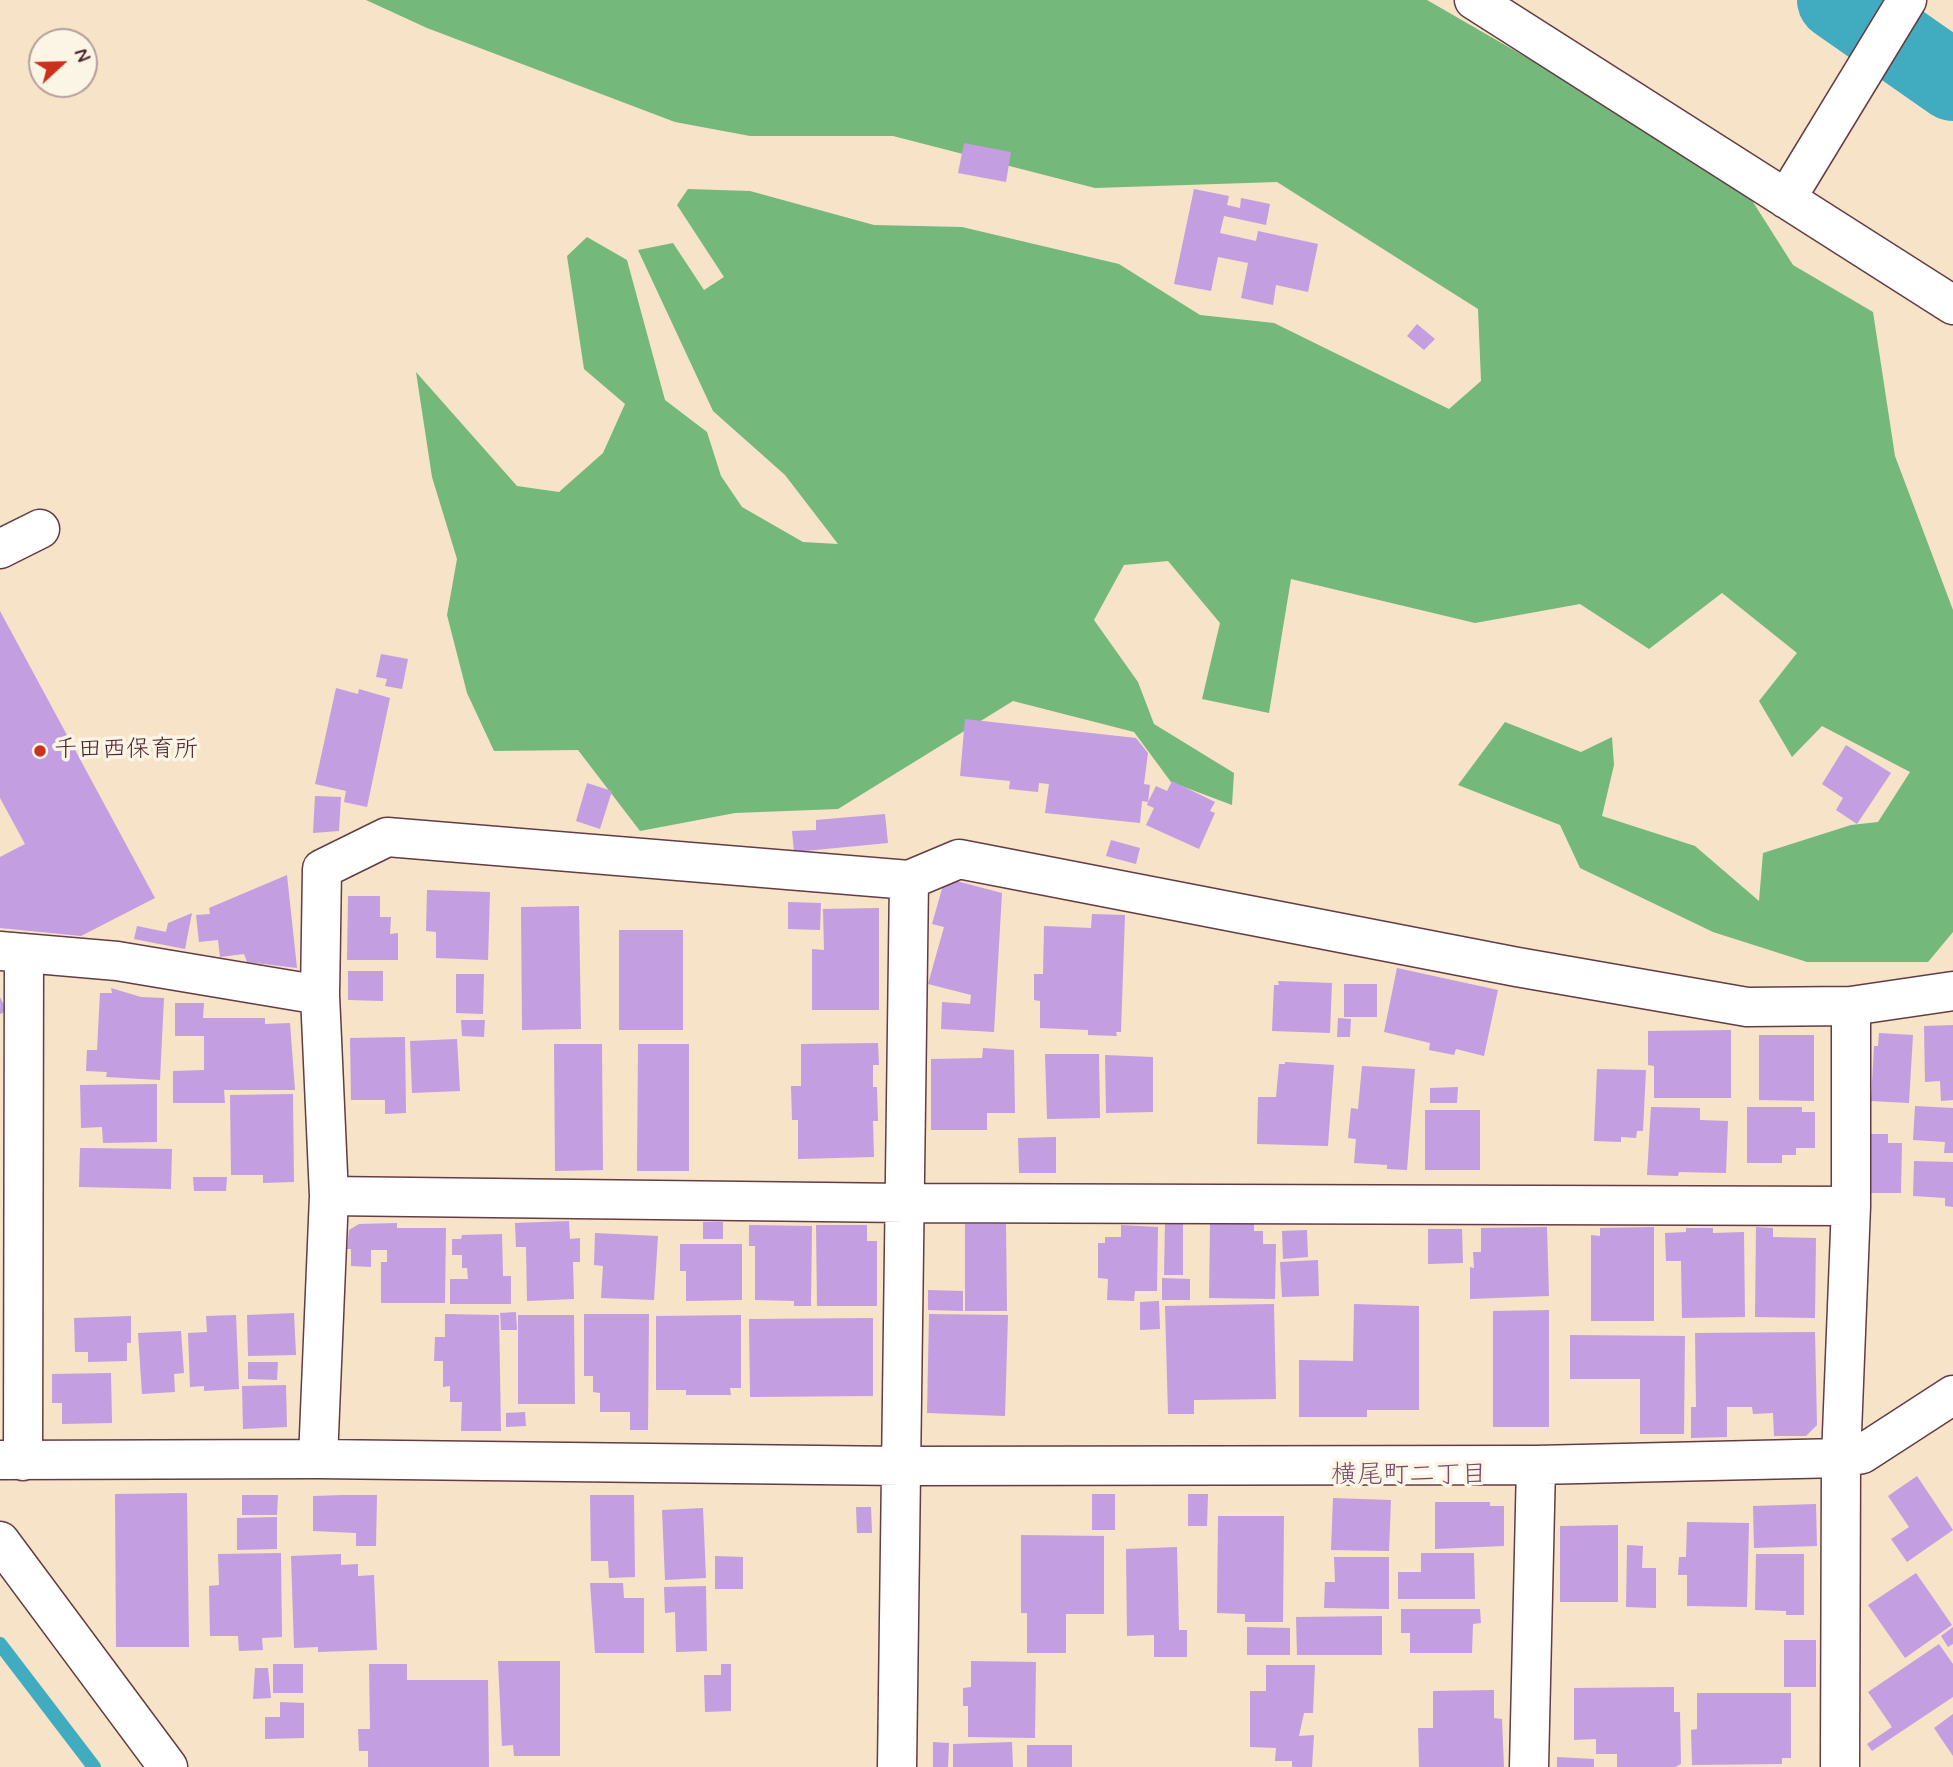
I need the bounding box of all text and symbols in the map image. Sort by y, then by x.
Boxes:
north arrow [28,28,98,98]
text: N [67,45,95,66]
place label: 千田西保育所 [54,737,198,765]
marker: 千田西保育所 [32,743,48,759]
district label: 横尾町二丁目 [1331,1461,1487,1493]

